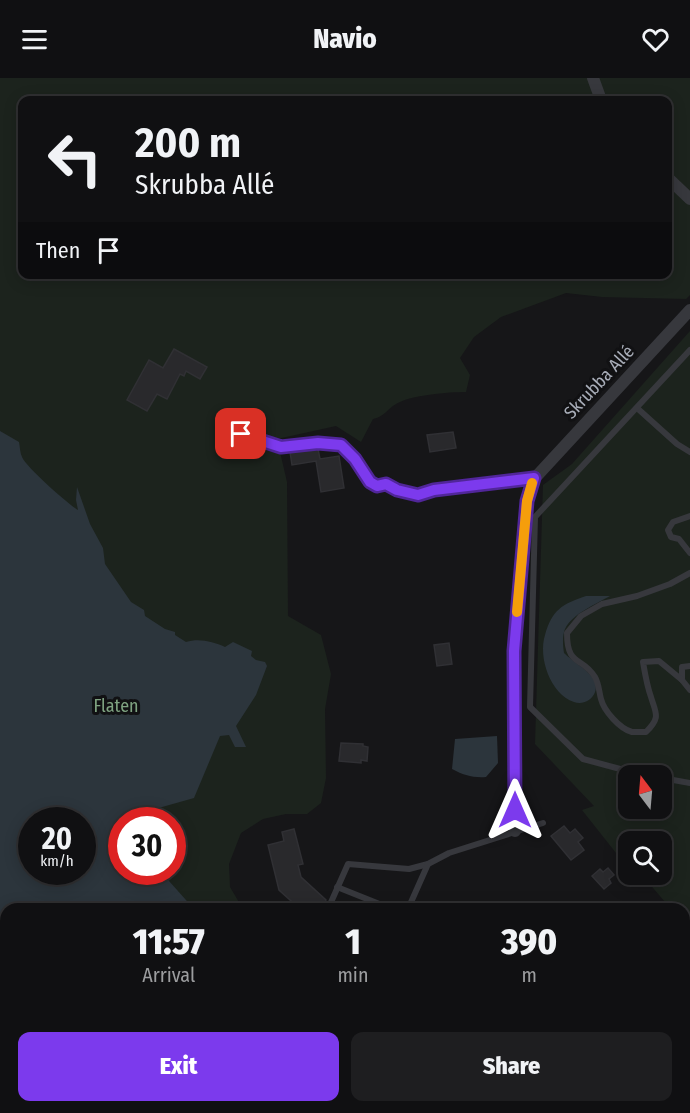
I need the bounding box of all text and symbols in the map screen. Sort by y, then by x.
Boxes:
icon: menu [18,23,51,56]
text: Navio [313,23,377,55]
icon: heart [639,23,672,56]
text: 200 m [135,118,241,168]
icon: left [36,120,114,198]
text: Skrubba Allé [135,169,274,201]
icon: arrive [92,234,125,267]
text: Then [36,237,80,264]
street label: Skrubba Allé [559,340,639,423]
pin [215,408,266,459]
icon: arrive [224,417,257,450]
park label: Flaten [93,695,139,717]
north arrow [618,765,672,819]
map controls [618,765,672,885]
position arrow [483,778,547,842]
speed limit sign: 30 [108,807,186,885]
text: 20 [42,821,72,857]
button: search [618,831,672,885]
text: km/h [40,852,74,870]
text: 11:57 [133,920,205,964]
text: 1 [345,920,361,964]
text: 390 [501,920,557,964]
text: Arrival [142,963,195,987]
text: min [337,963,368,987]
text: m [522,963,537,987]
button: Exit [18,1032,339,1101]
button: Share [351,1032,672,1101]

